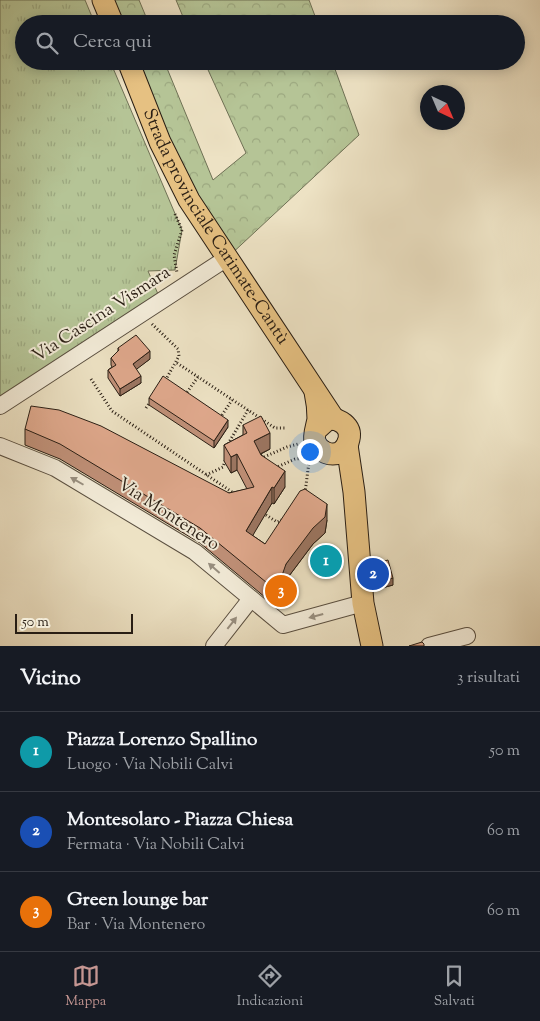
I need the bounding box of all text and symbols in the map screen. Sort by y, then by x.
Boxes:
search box [15,15,525,70]
icon: search [33,29,61,57]
text: Cerca qui [73,29,152,56]
north arrow [420,85,465,130]
street label: Strada provinciale Carimate-Cantù [135,105,295,350]
street label: Via Cascina Vismara [28,261,176,369]
your location [297,439,323,465]
street label: Via Montenero [112,472,224,558]
one-way arrow [71,476,84,485]
pin: 1 [310,542,342,580]
pin: 2 [357,555,389,593]
one-way arrow [207,563,220,574]
pin: 3 [265,572,297,610]
scale bar [15,611,132,634]
one-way arrow [308,612,324,620]
text: 50 m [22,613,49,633]
one-way arrow [227,617,238,630]
text: Vicino [20,664,81,694]
text: 3 risultati [457,667,520,690]
text: Piazza Lorenzo Spallino [67,727,258,754]
text: 1 [33,740,39,763]
text: 50 m [489,740,520,763]
text: Luogo · Via Nobili Calvi [67,754,233,777]
text: Montesolaro - Piazza Chiesa [67,807,293,834]
text: 2 [32,820,40,843]
text: 60 m [487,820,520,843]
text: Fermata · Via Nobili Calvi [67,834,245,857]
text: Green lounge bar [67,887,208,914]
text: 3 [33,900,39,923]
text: 60 m [487,900,520,923]
text: Bar · Via Montenero [67,914,205,937]
tab: Mappa [65,962,106,1012]
tab: Indicazioni [237,962,303,1012]
tab: Salvati [434,962,475,1012]

